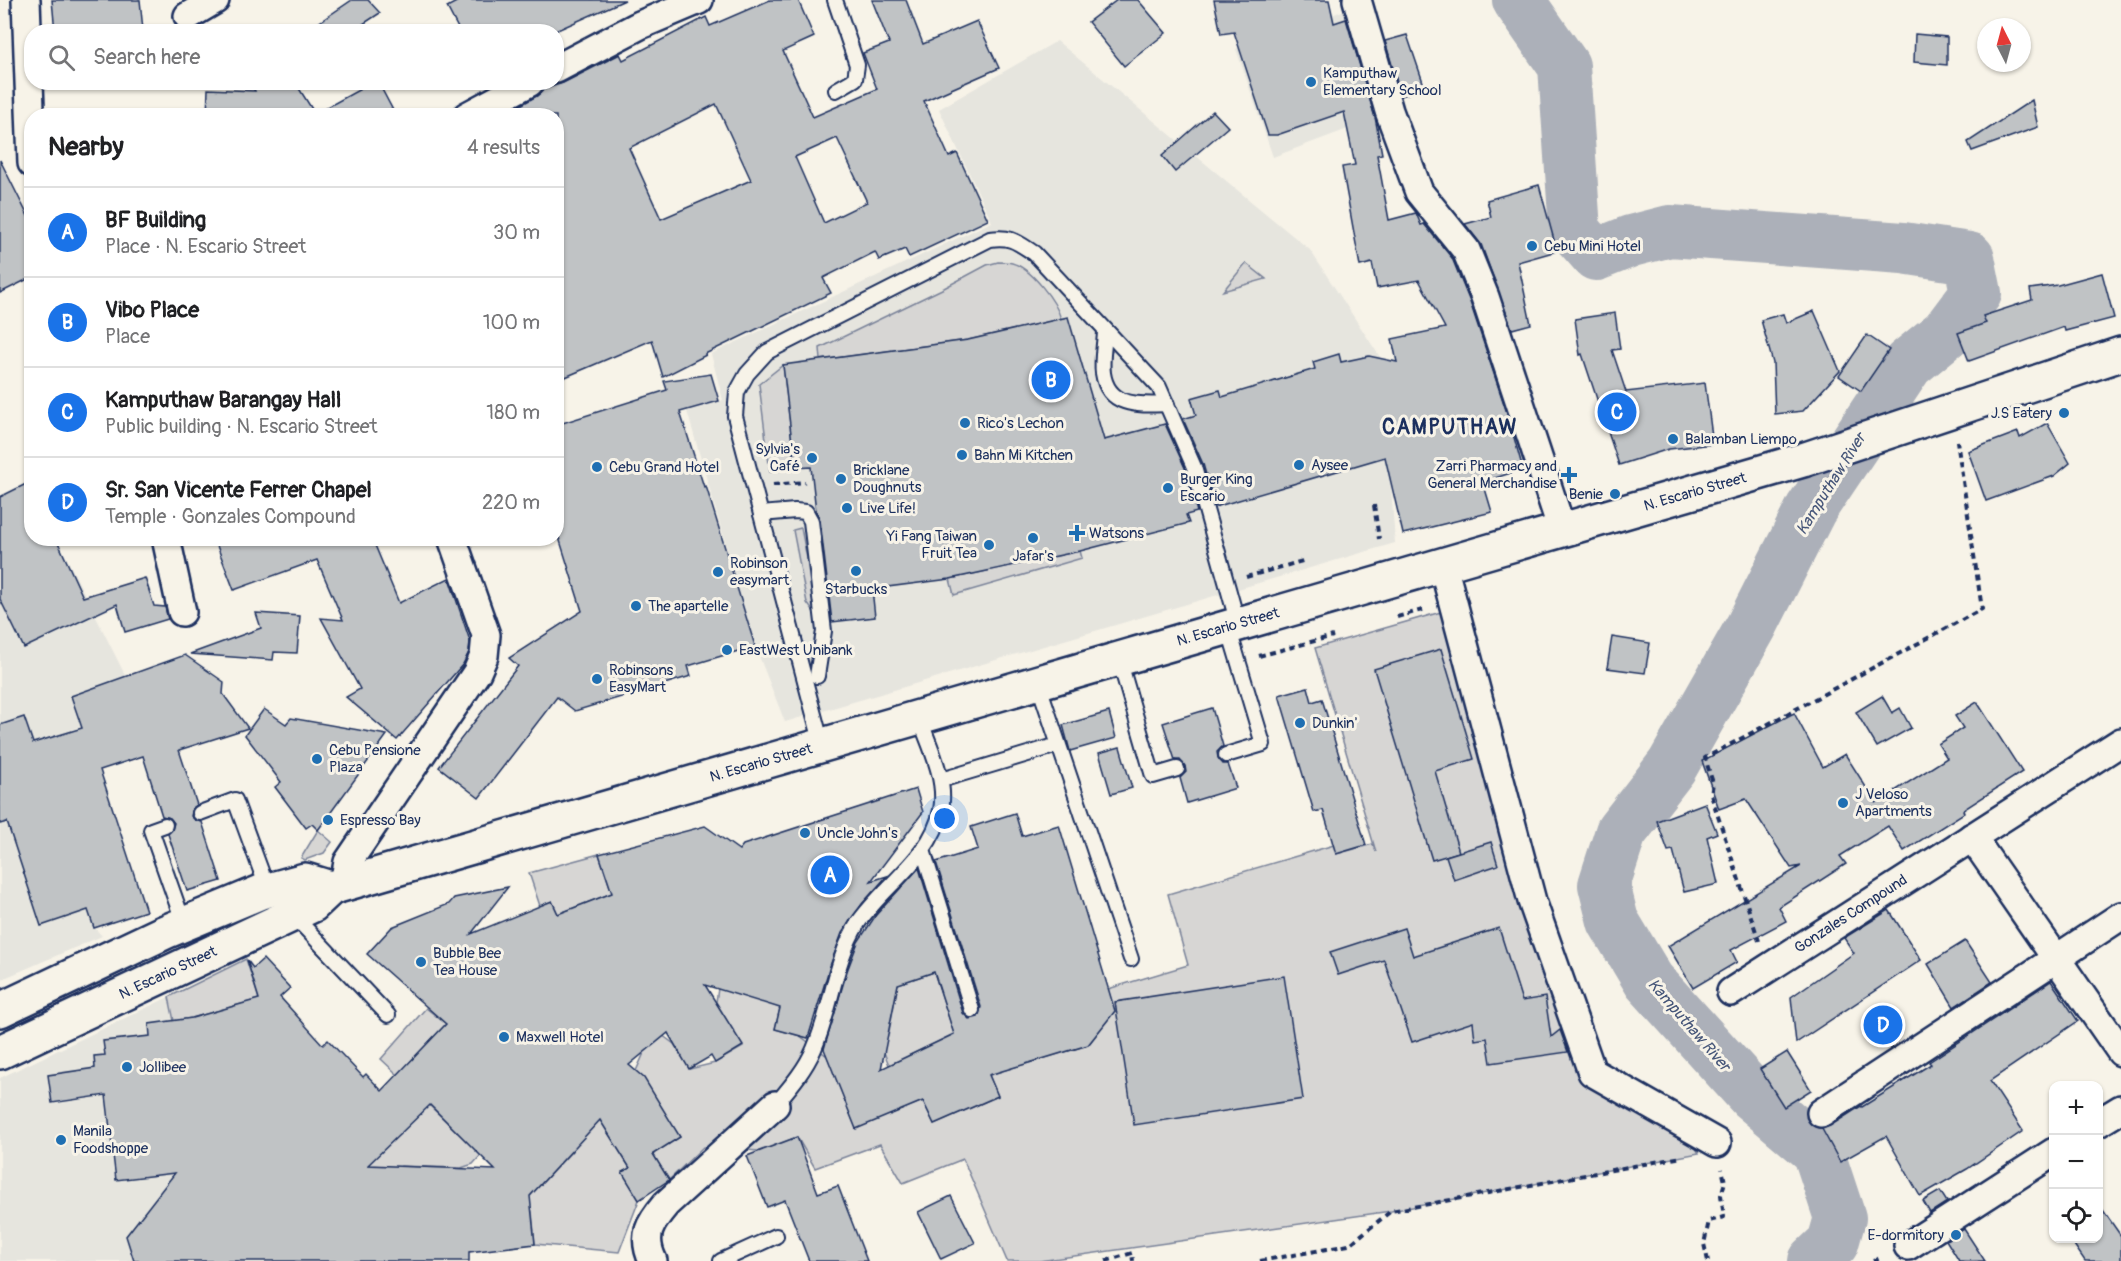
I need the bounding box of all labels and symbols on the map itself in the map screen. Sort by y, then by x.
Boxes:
north arrow [1977,18,2031,72]
place label: Kamputhaw Elementary School [1323,64,1442,100]
marker: Kamputhaw Elementary School [1304,75,1318,89]
place label: Cebu Mini Hotel [1544,237,1641,256]
marker: Cebu Mini Hotel [1525,239,1539,253]
pin: B [1032,358,1070,403]
pin: C [1598,390,1636,434]
place label: J.S Eatery [1991,404,2053,423]
marker: J.S Eatery [2057,406,2071,420]
place label: Rico's Lechon [977,414,1064,433]
district label: CAMPUTHAW [1382,414,1518,441]
marker: Rico's Lechon [958,416,972,430]
water label: Kamputhaw River [1792,428,1871,538]
place label: Balamban Liempo [1685,430,1797,449]
marker: Balamban Liempo [1666,432,1680,446]
place label: Sylvia's Café [755,440,800,476]
place label: Bahn Mi Kitchen [974,446,1073,465]
marker: Bahn Mi Kitchen [955,448,969,462]
marker: Sylvia's Café [805,451,819,465]
place label: Aysee [1311,456,1349,475]
place label: Zarri Pharmacy and General Merchandise [1428,457,1558,493]
place label: Cebu Grand Hotel [609,458,719,477]
marker: Aysee [1292,458,1306,472]
marker: Cebu Grand Hotel [590,460,604,474]
place label: Bricklane Doughnuts [853,461,922,497]
marker: Zarri Pharmacy and General Merchandise [1562,468,1576,482]
street label: N. Escario Street [1642,468,1749,516]
place label: Burger King Escario [1180,470,1253,506]
marker: Bricklane Doughnuts [834,472,848,486]
marker: Burger King Escario [1161,481,1175,495]
place label: Benie [1569,485,1604,504]
marker: Benie [1608,487,1622,501]
place label: Live Life! [859,499,916,518]
marker: Live Life! [840,501,854,515]
place label: Watsons [1089,524,1144,543]
marker: Watsons [1070,526,1084,540]
place label: Yi Fang Taiwan Fruit Tea [886,527,977,563]
marker: Jafar's [1026,531,1040,545]
marker: Yi Fang Taiwan Fruit Tea [982,538,996,552]
place label: Jafar's [1012,547,1054,566]
place label: Robinson easymart [730,554,790,590]
marker: Starbucks [849,564,863,578]
marker: Robinson easymart [711,565,725,579]
place label: Starbucks [825,580,888,599]
place label: The apartelle [648,597,729,616]
marker: The apartelle [629,599,643,613]
street label: N. Escario Street [1175,603,1282,651]
place label: EastWest Unibank [739,641,853,660]
marker: EastWest Unibank [720,643,734,657]
place label: Robinsons EasyMart [609,661,674,697]
marker: Robinsons EasyMart [590,672,604,686]
place label: Dunkin' [1312,714,1357,733]
marker: Dunkin' [1293,716,1307,730]
street label: N. Escario Street [708,739,815,787]
place label: Cebu Pensione Plaza [329,741,421,777]
marker: Cebu Pensione Plaza [310,752,324,766]
place label: J Veloso Apartments [1855,785,1932,821]
marker: J Veloso Apartments [1836,796,1850,810]
your location [930,804,959,833]
place label: Espresso Bay [340,811,421,830]
marker: Espresso Bay [321,813,335,827]
place label: Uncle John's [817,824,898,843]
marker: Uncle John's [798,826,812,840]
pin: A [810,852,850,898]
street label: Gonzales Compound [1791,870,1911,958]
street label: N. Escario Street [116,942,221,1004]
place label: Bubble Bee Tea House [433,944,502,980]
marker: Bubble Bee Tea House [414,955,428,969]
water label: Kamputhaw River [1643,975,1736,1077]
pin: D [1864,1002,1902,1048]
place label: Maxwell Hotel [516,1028,604,1047]
marker: Maxwell Hotel [497,1030,511,1044]
place label: Jollibee [139,1058,187,1077]
marker: Jollibee [120,1060,134,1074]
place label: Manila Foodshoppe [73,1122,149,1158]
marker: Manila Foodshoppe [54,1133,68,1147]
place label: E-dormitory [1867,1226,1945,1245]
marker: E-dormitory [1949,1228,1963,1242]

